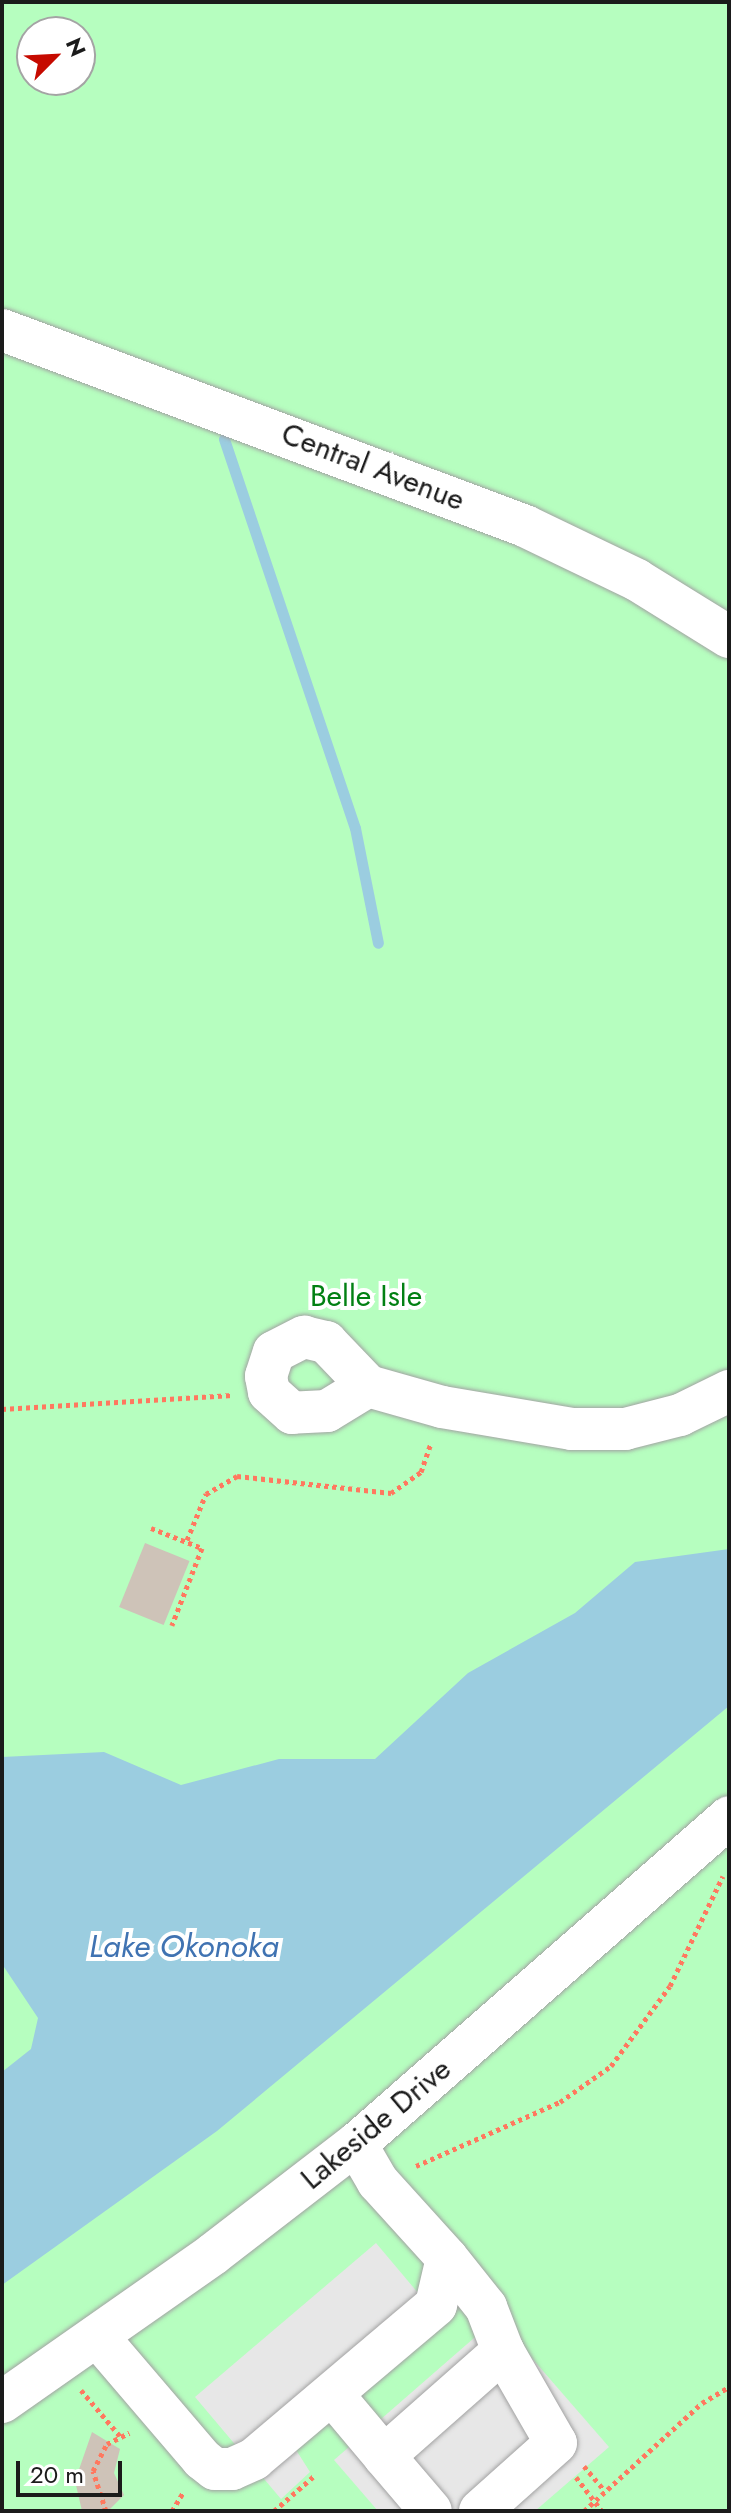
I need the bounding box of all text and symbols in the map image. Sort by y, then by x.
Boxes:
north arrow [16,16,96,96]
text: N [58,33,94,62]
street label: Central Avenue [276,416,470,518]
park label: Belle Isle [310,1278,422,1314]
water label: Lake Okonoka [89,1927,279,1965]
street label: Lakeside Drive [294,2051,458,2197]
scale bar [20,2445,126,2495]
text: 20 m [30,2457,84,2492]

